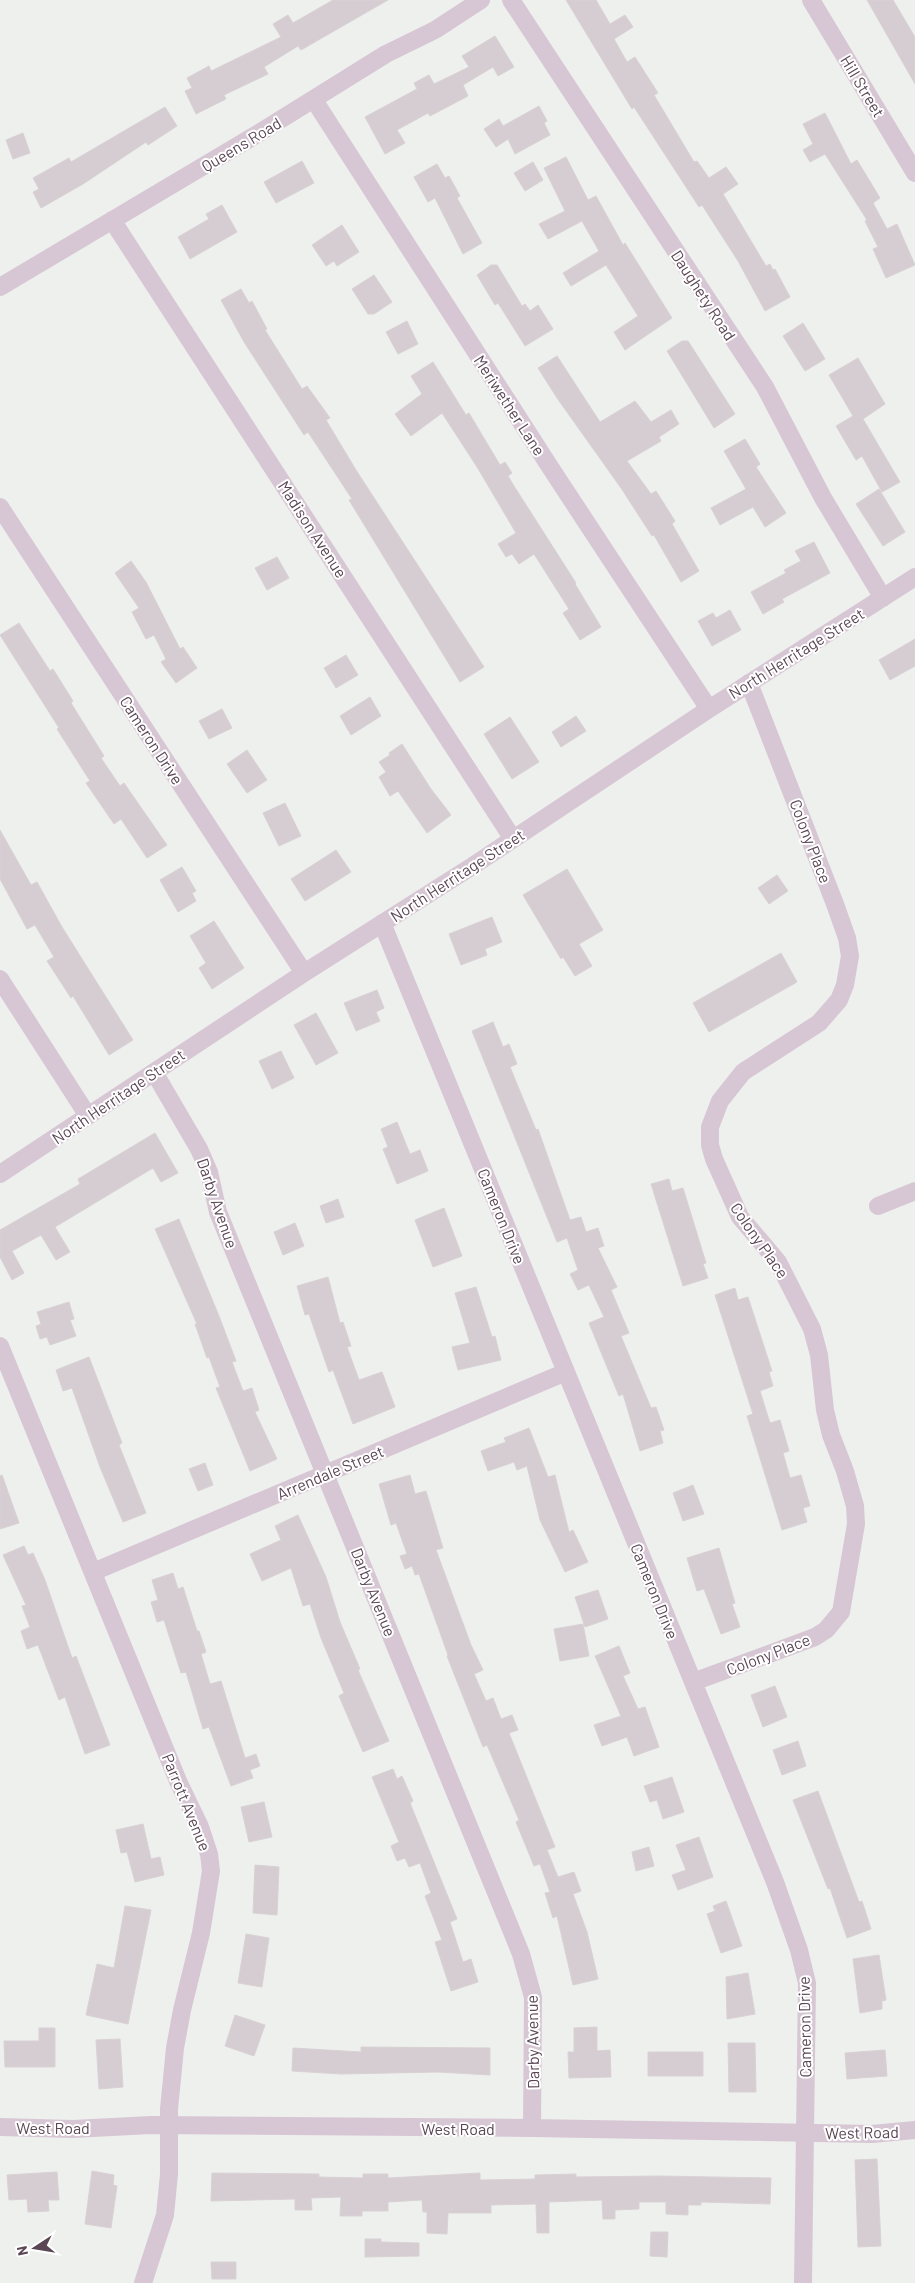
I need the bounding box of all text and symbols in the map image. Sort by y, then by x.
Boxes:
street label: Hill Street [837,52,889,120]
street label: Queens Road [198,113,284,175]
street label: Daughety Road [668,246,740,344]
street label: Meriwether Lane [471,351,549,459]
street label: Madison Avenue [275,477,351,581]
street label: North Herritage Street [725,604,867,702]
street label: Cameron Drive [116,692,188,788]
street label: Colony Place [786,797,836,885]
street label: North Herritage Street [386,825,528,925]
street label: North Herritage Street [48,1045,188,1147]
street label: Darby Avenue [194,1156,242,1250]
street label: Cameron Drive [474,1165,530,1267]
street label: Colony Place [727,1199,793,1281]
street label: Arrendale Street [274,1441,386,1503]
street label: Cameron Drive [627,1540,683,1642]
street label: Darby Avenue [348,1545,400,1639]
street label: Colony Place [724,1629,812,1679]
street label: Parrott Avenue [159,1750,215,1854]
street label: Cameron Drive [794,1976,814,2078]
street label: Darby Avenue [522,1995,542,2089]
street label: West Road [16,2118,90,2137]
street label: West Road [421,2119,495,2138]
street label: West Road [825,2122,899,2142]
north arrow [10,2223,60,2273]
text: N [13,2244,31,2257]

